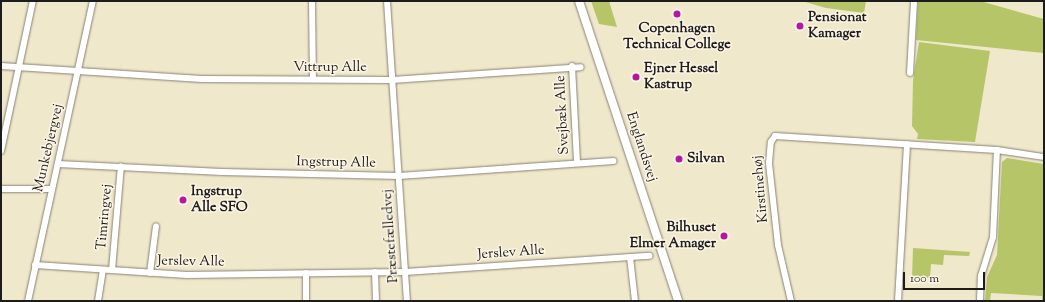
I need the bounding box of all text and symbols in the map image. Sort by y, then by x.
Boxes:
marker: Copenhagen Technical College [672,9,682,19]
place label: Pensionat Kamager [808,10,867,42]
place label: Copenhagen Technical College [623,21,731,54]
marker: Pensionat Kamager [795,21,805,31]
street label: Vittrup Alle [293,60,367,76]
place label: Ejner Hessel Kastrup [644,61,718,94]
marker: Ejner Hessel Kastrup [631,72,641,82]
street label: Svejbæk Alle [553,75,573,155]
street label: Munkebjergvej [31,102,67,194]
street label: Englandsvej [622,110,660,184]
place label: Silvan [687,151,725,167]
street label: Ingstrup Alle [296,154,376,172]
marker: Silvan [674,154,684,164]
street label: Kirstinehøj [750,155,772,223]
street label: Timringvej [94,183,116,251]
place label: Ingstrup Alle SFO [191,184,248,216]
street label: Præstefælledvej [379,189,403,283]
marker: Ingstrup Alle SFO [178,195,188,205]
place label: Bilhuset Elmer Amager [630,220,716,252]
marker: Bilhuset Elmer Amager [719,231,729,241]
street label: Jerslev Alle [477,242,545,264]
street label: Jerslev Alle [157,253,225,271]
scale bar [905,264,987,290]
text: 100 m [910,270,939,288]

